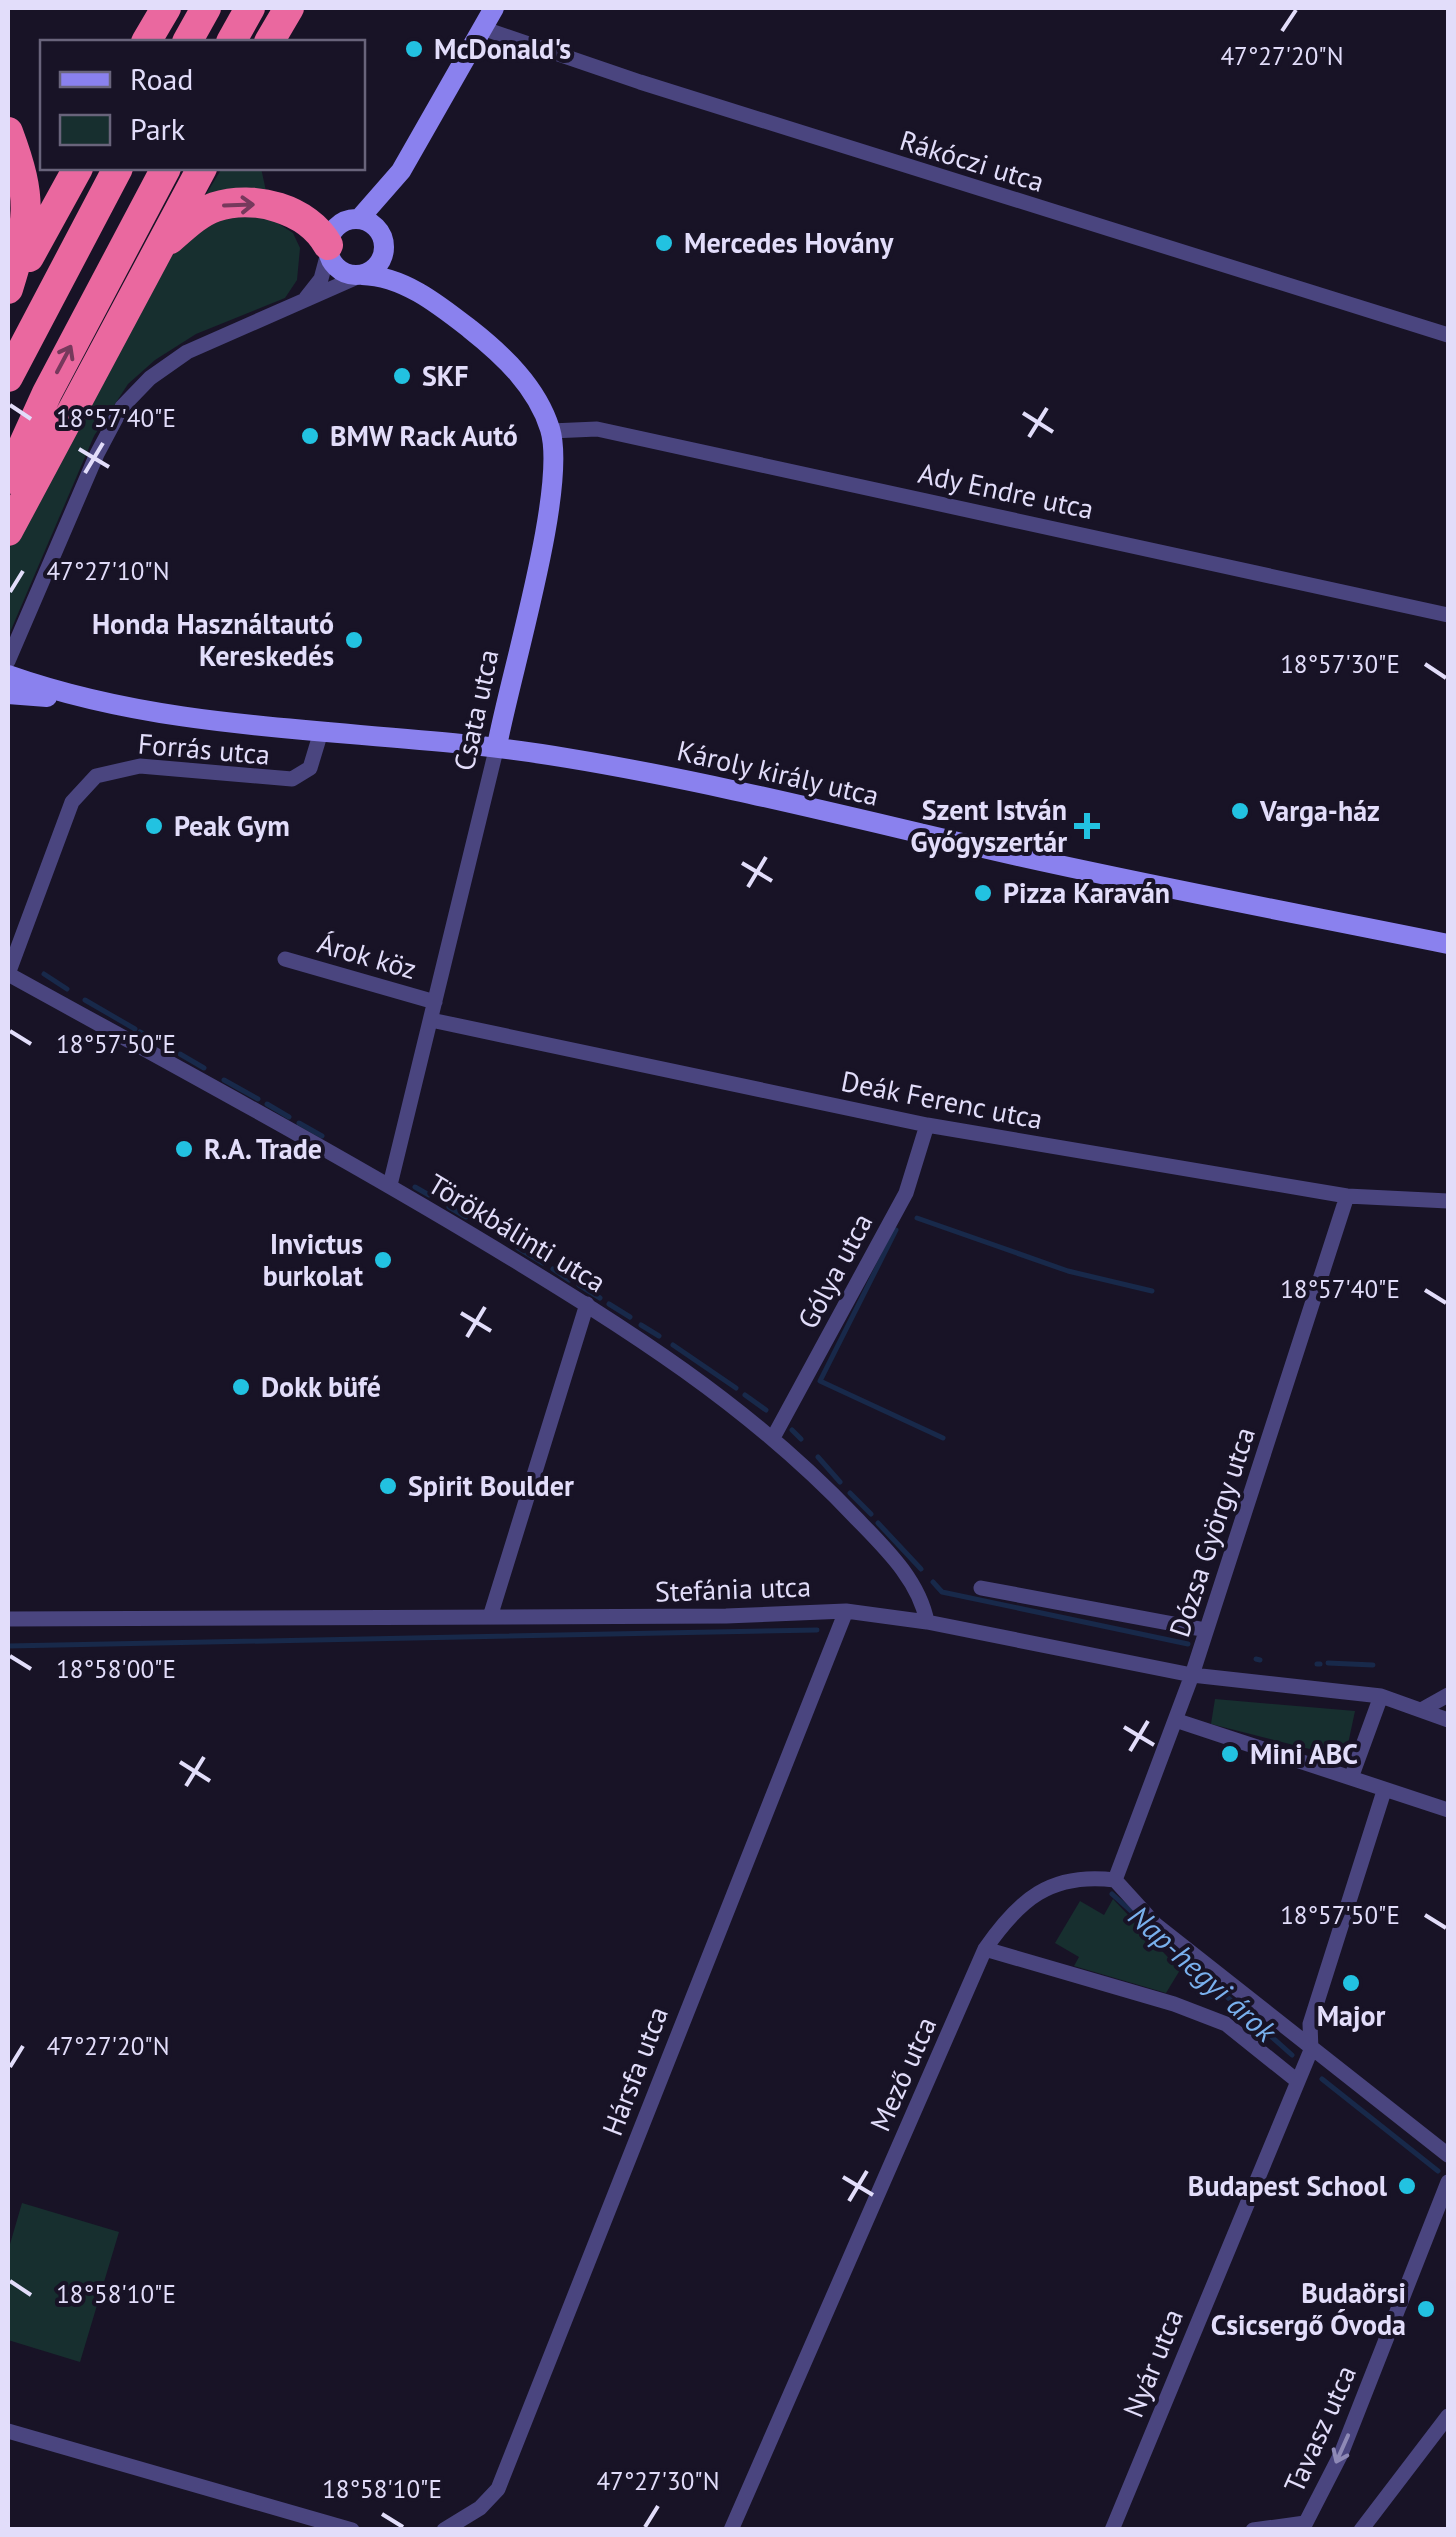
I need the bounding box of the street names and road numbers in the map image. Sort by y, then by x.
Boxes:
street label: Rákóczi utca [896,121,1049,200]
street label: Ady Endre utca [915,454,1097,527]
street label: Csata utca [445,646,506,774]
street label: Forrás utca [136,724,272,773]
street label: Károly király utca [674,731,883,814]
street label: Árok köz [313,924,421,987]
street label: Deák Ferenc utca [838,1062,1046,1137]
street label: Törökbálinti utca [422,1165,613,1300]
street label: Gólya utca [789,1207,880,1335]
street label: Dózsa György utca [1160,1422,1263,1641]
street label: Stefánia utca [654,1567,812,1610]
street label: Hársfa utca [593,2001,676,2141]
street label: Mező utca [861,2011,944,2137]
street label: Nyár utca [1114,2303,1191,2422]
street label: Tavasz utca [1275,2359,1364,2498]

